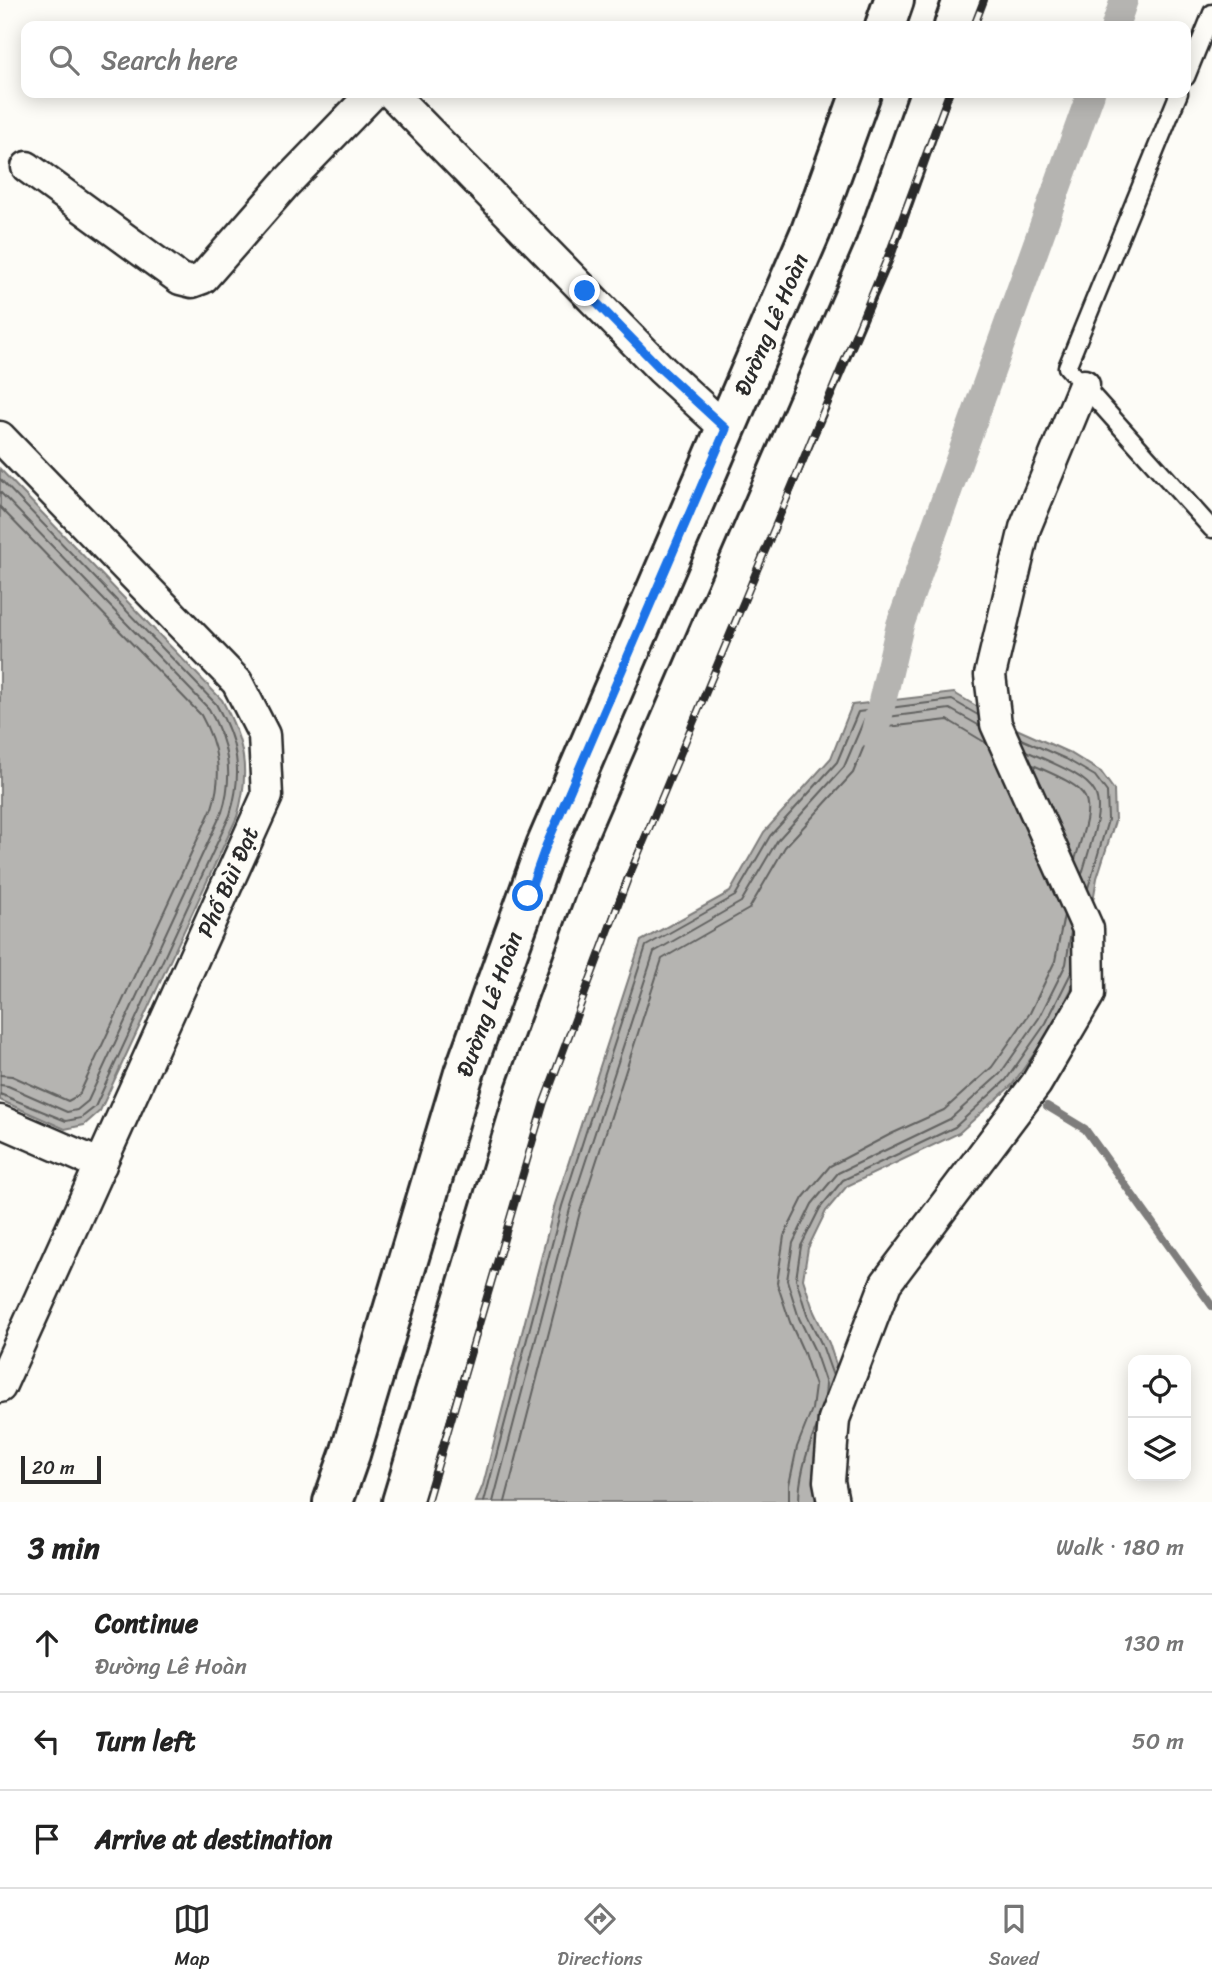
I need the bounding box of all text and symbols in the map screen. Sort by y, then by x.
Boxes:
search box [21,21,1191,98]
text: Search here [101,37,238,83]
icon: search [45,41,83,79]
street label: Đường Lê Hoàn [722,246,820,402]
route end [569,275,600,306]
street label: Phố Bùi Đạt [185,820,271,944]
route start [512,880,543,911]
street label: Đường Lê Hoàn [444,926,534,1082]
map controls [1128,1355,1191,1481]
button: locate [1128,1355,1191,1418]
button: layers [1128,1418,1191,1481]
text: 20 m [32,1451,75,1484]
scale bar [21,1453,102,1485]
text: 3 min [28,1521,100,1575]
text: Walk · 180 m [1056,1527,1184,1568]
text: Continue [95,1600,198,1646]
text: 130 m [1123,1623,1184,1664]
icon: ahead [28,1624,66,1662]
text: Đường Lê Hoàn [95,1646,247,1687]
text: Turn left [95,1718,195,1764]
text: 50 m [1132,1721,1184,1762]
icon: left [28,1722,66,1760]
text: Arrive at destination [95,1816,332,1862]
icon: arrive [28,1820,66,1858]
tab: Map [173,1900,211,1975]
tab: Directions [557,1900,643,1975]
tab: Saved [989,1900,1039,1975]

